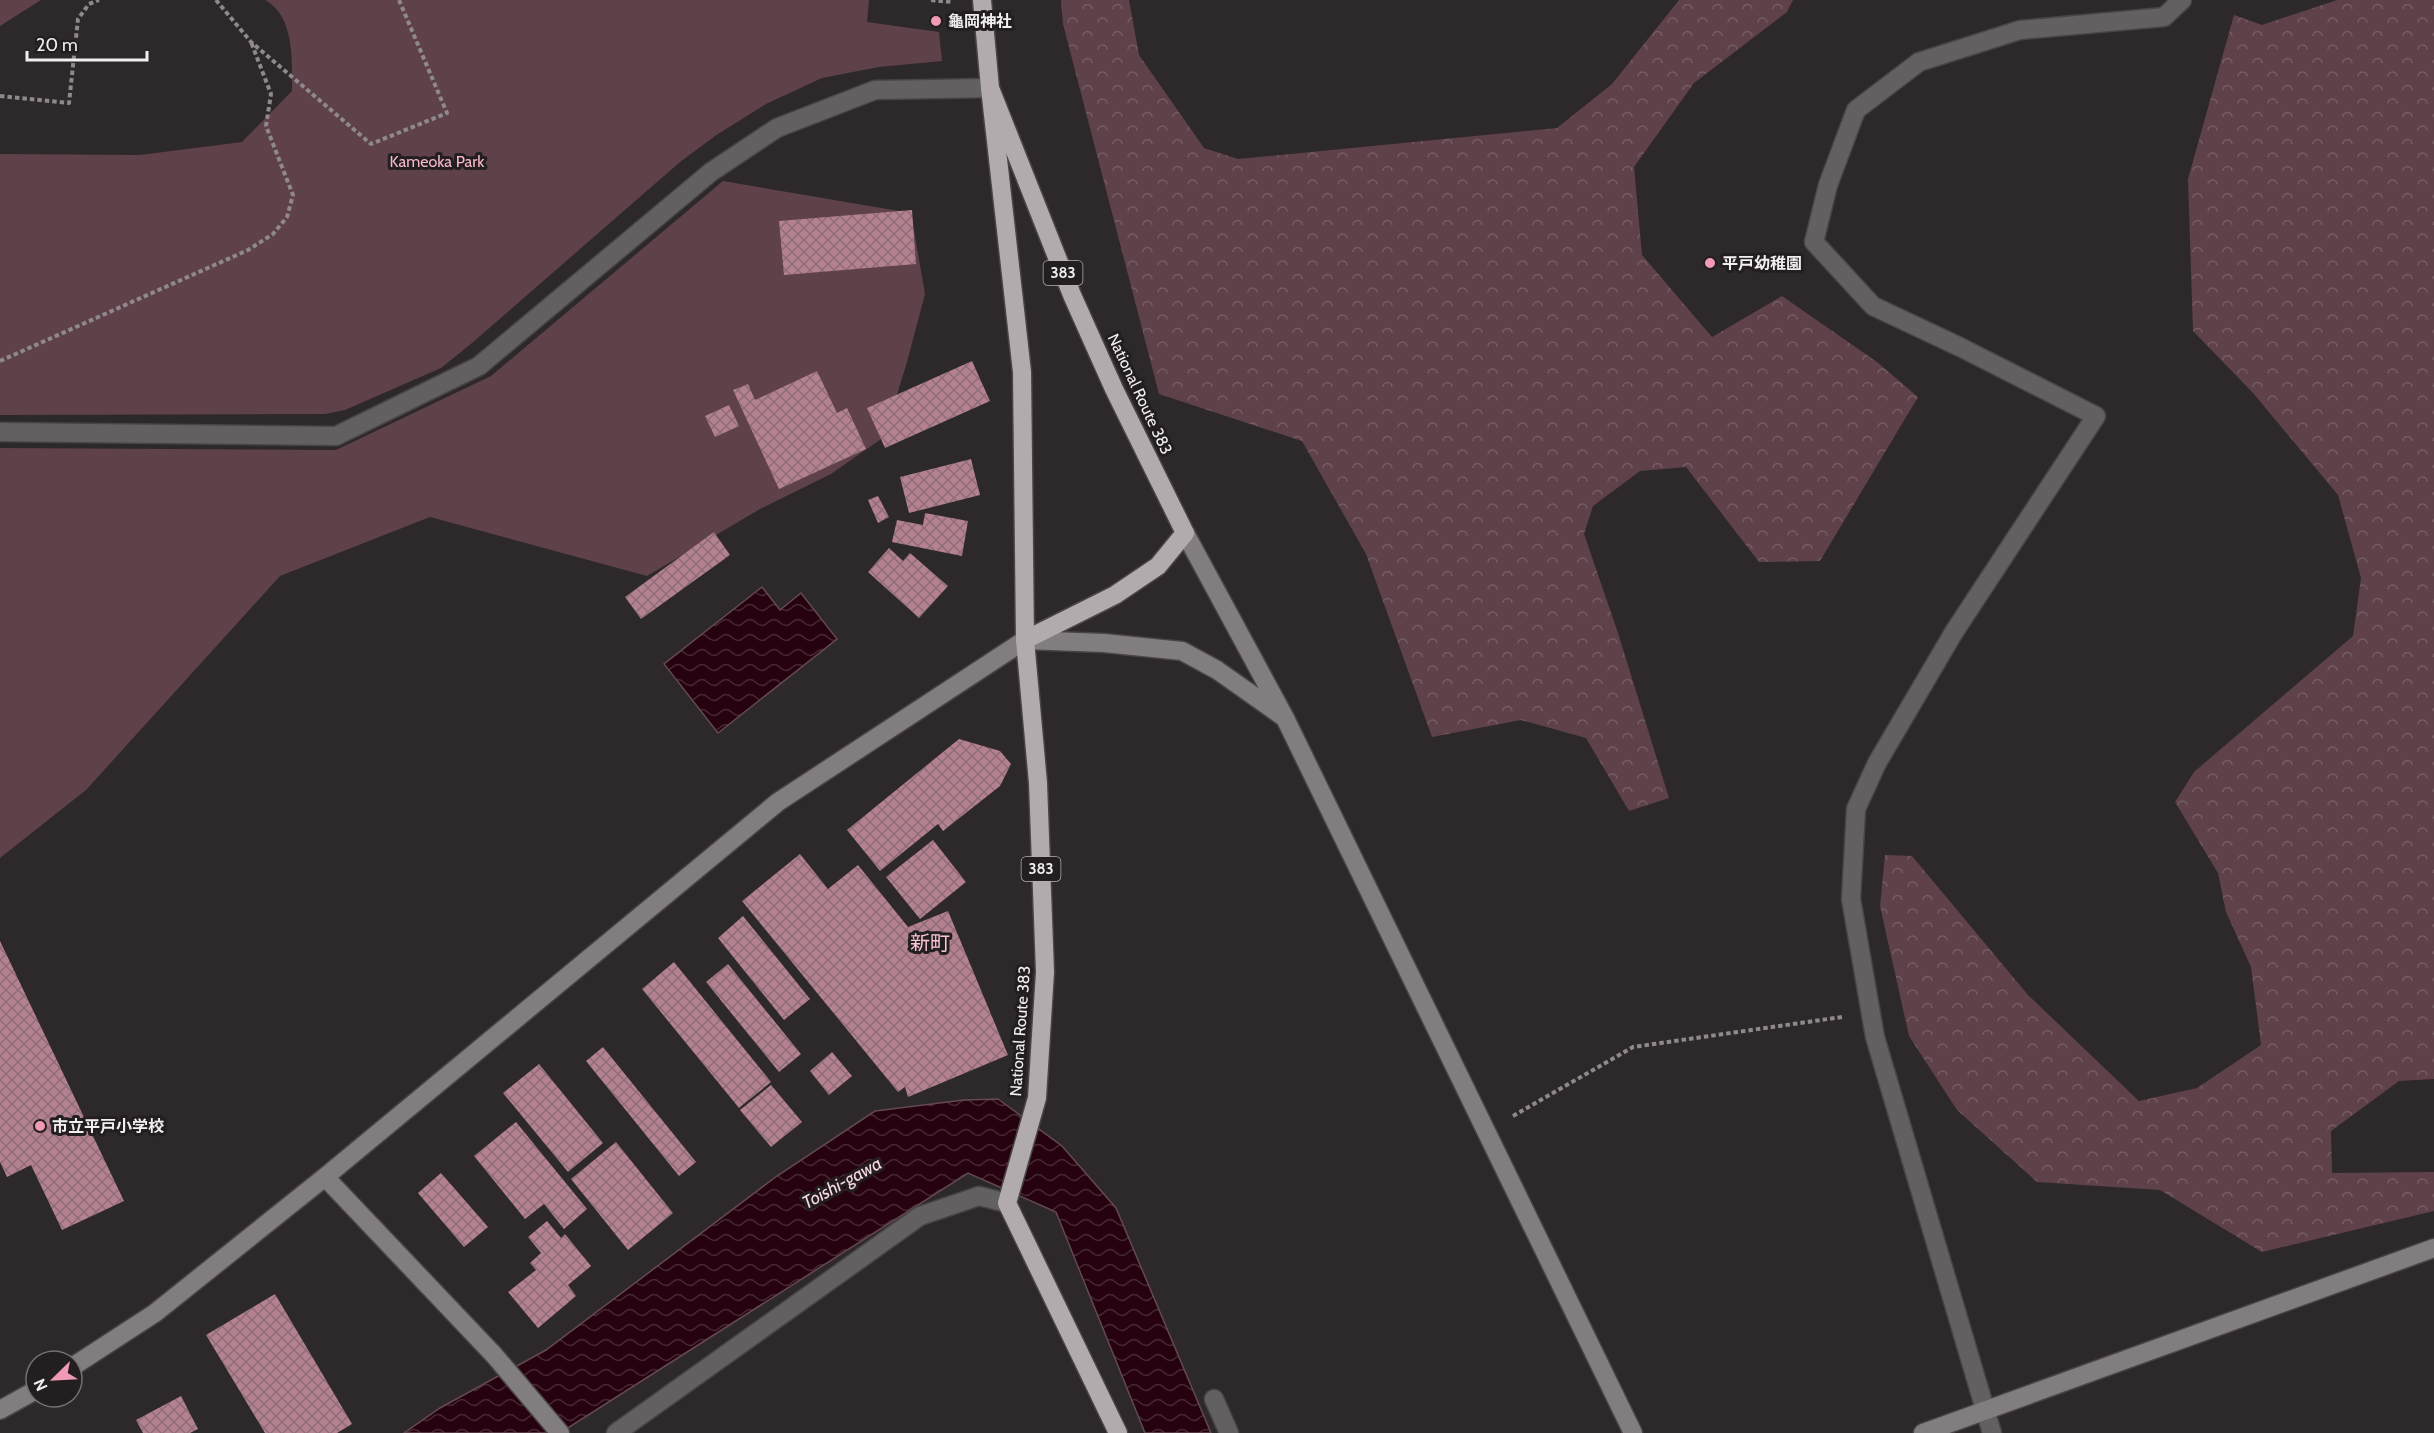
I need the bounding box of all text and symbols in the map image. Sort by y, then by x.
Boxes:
place label: 龜岡神社 [948,12,1012,31]
marker: 龜岡神社 [929,14,943,28]
scale bar [27,24,147,62]
text: 20 m [36,34,78,56]
park label: Kameoka Park [390,152,485,171]
place label: 平戸幼稚園 [1722,254,1802,273]
marker: 平戸幼稚園 [1703,256,1717,270]
road number: 383 [1044,261,1082,285]
street label: National Route 383 [1104,331,1176,457]
road number: 383 [1022,857,1060,881]
district label: 新町 [910,931,950,955]
street label: National Route 383 [1006,965,1034,1097]
place label: 市立平戸小学校 [52,1117,164,1136]
marker: 市立平戸小学校 [33,1119,47,1133]
water label: Toishi-gawa [798,1152,886,1214]
north arrow [24,1349,84,1409]
text: N [30,1376,52,1394]

